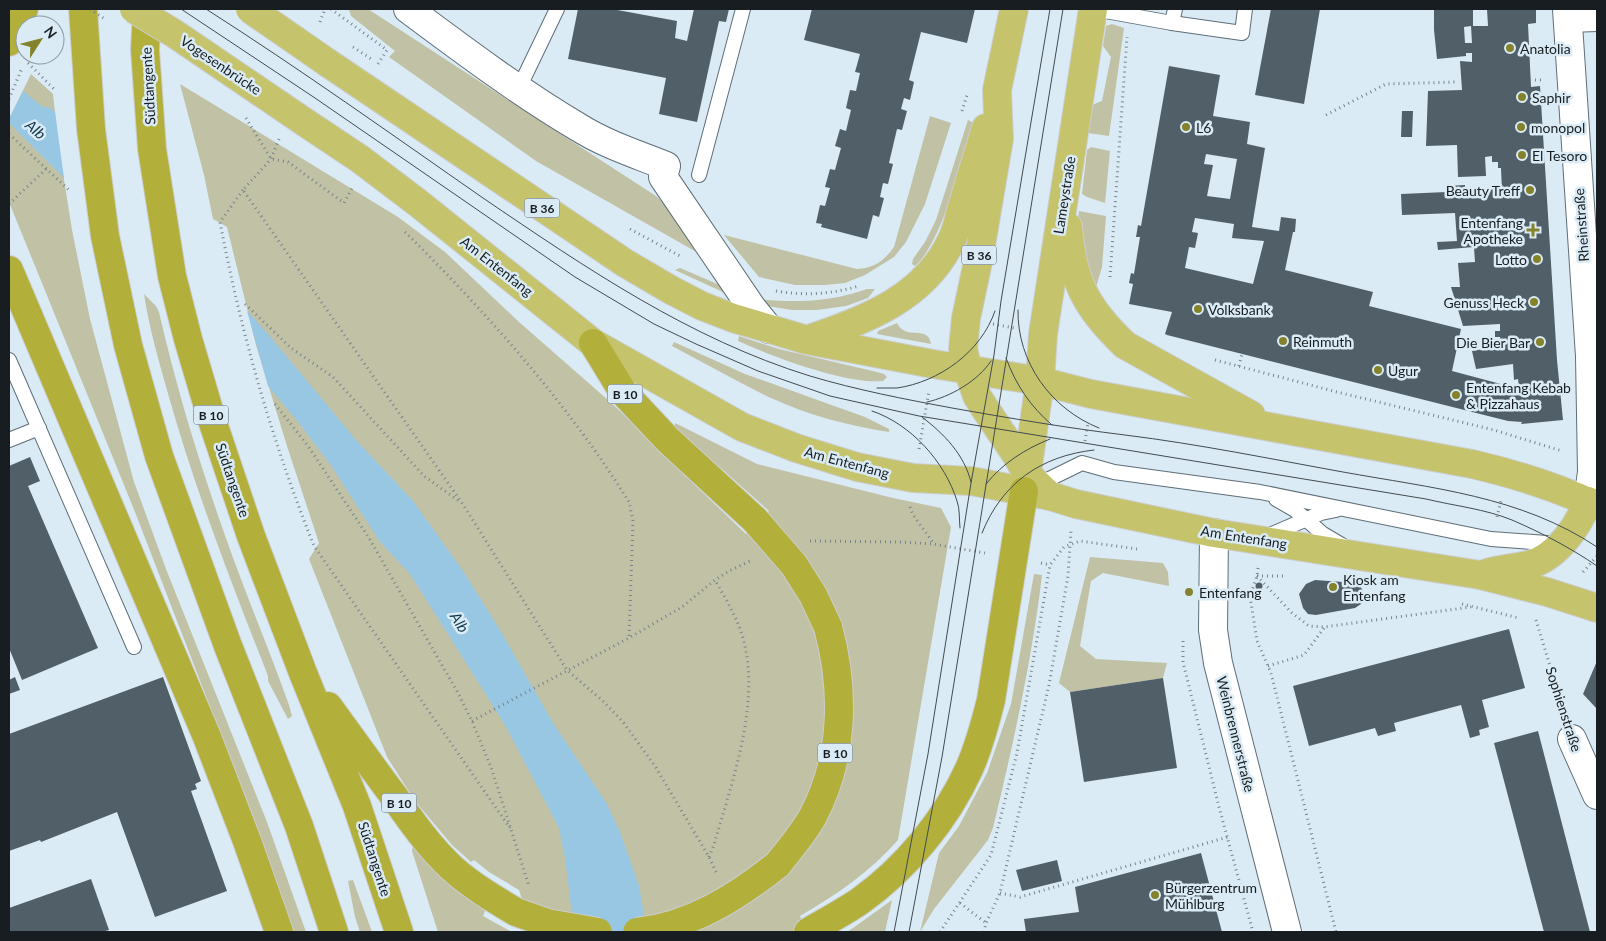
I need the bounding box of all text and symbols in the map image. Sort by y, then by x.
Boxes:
north arrow [15,15,65,65]
text: N [41,23,61,41]
street label: Vogesenbrücke [177,32,265,98]
place label: Anatolia [1520,40,1571,57]
marker: Anatolia [1504,42,1516,54]
street label: Südtangente [137,47,159,125]
place label: Saphir [1532,89,1571,106]
marker: Saphir [1516,91,1528,103]
water label: Alb [21,115,50,143]
place label: L6 [1196,119,1211,136]
place label: monopol [1531,119,1585,136]
marker: L6 [1180,121,1192,133]
marker: monopol [1515,121,1527,133]
place label: El Tesoro [1532,147,1587,164]
marker: El Tesoro [1516,149,1528,161]
street label: Lameystraße [1049,155,1079,235]
place label: Beauty Treff [1446,182,1521,199]
marker: Beauty Treff [1524,184,1536,196]
street label: Rheinstraße [1570,188,1592,262]
road number: B 36 [524,198,560,218]
place label: Entenfang Apotheke [1460,214,1523,247]
marker: Entenfang Apotheke [1527,224,1539,236]
street label: Am Entenfang [457,232,537,300]
road number: B 36 [962,246,996,264]
place label: Lotto [1495,251,1527,268]
marker: Lotto [1531,253,1543,265]
place label: Genuss Heck [1443,294,1525,311]
marker: Genuss Heck [1528,296,1540,308]
place label: Volksbank [1208,301,1271,318]
marker: Volksbank [1192,303,1204,315]
place label: Reinmuth [1293,333,1352,350]
place label: Die Bier Bar [1456,334,1530,351]
marker: Reinmuth [1277,335,1289,347]
marker: Die Bier Bar [1534,336,1546,348]
place label: Ugur [1388,362,1418,379]
marker: Ugur [1372,364,1384,376]
place label: Entenfang Kebab & Pizzahaus [1466,379,1571,412]
road number: B 10 [608,384,642,404]
marker: Entenfang Kebab & Pizzahaus [1450,389,1462,401]
road number: B 10 [194,406,228,424]
street label: Südtangente [212,441,254,519]
street label: Am Entenfang [803,443,891,481]
street label: Am Entenfang [1200,522,1288,552]
place label: Kiosk am Entenfang [1343,571,1406,604]
marker: Kiosk am Entenfang [1327,581,1339,593]
place label: Entenfang [1199,584,1262,601]
marker: Entenfang [1183,586,1195,598]
water label: Alb [446,608,473,636]
street label: Sophienstraße [1542,664,1586,754]
street label: Weinbrennerstraße [1213,674,1259,794]
road number: B 10 [818,744,852,762]
road number: B 10 [382,794,416,812]
street label: Südtangente [355,819,395,899]
place label: Bürgerzentrum Mühlburg [1165,879,1257,912]
marker: Bürgerzentrum Mühlburg [1149,889,1161,901]

